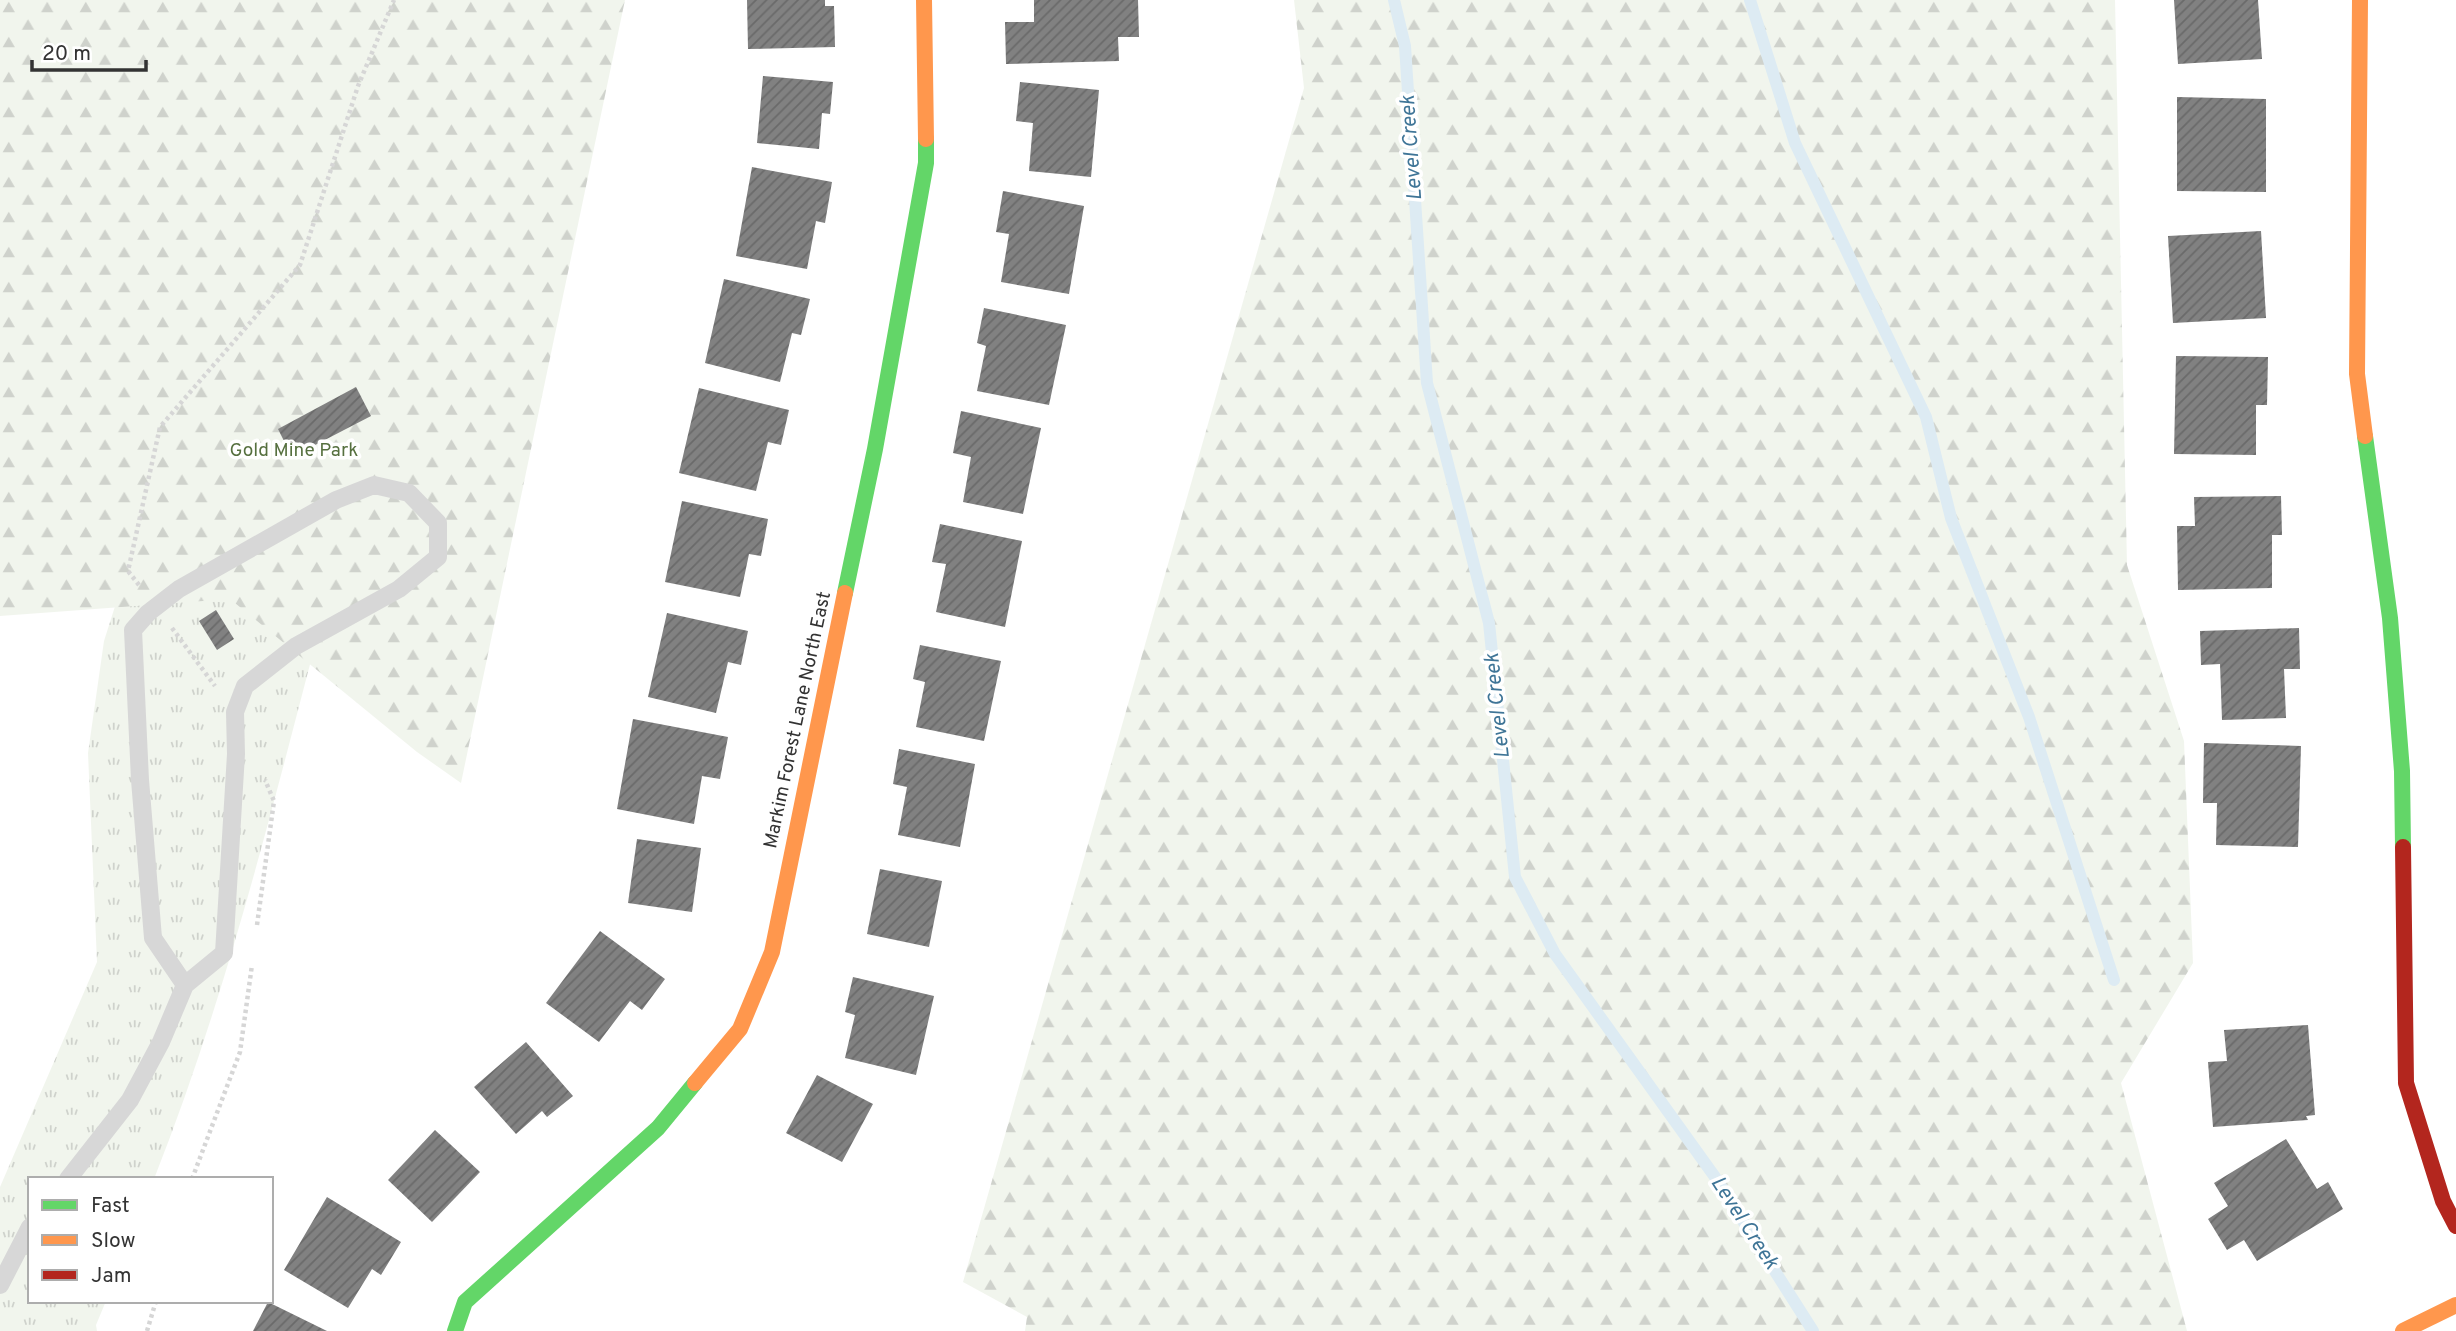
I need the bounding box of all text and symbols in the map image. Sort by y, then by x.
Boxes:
scale bar [32,28,145,72]
text: 20 m [42,41,91,68]
water label: Level Creek [1395,94,1429,202]
park label: Gold Mine Park [230,439,358,463]
street label: Markim Forest Lane North East [759,589,837,851]
water label: Level Creek [1479,652,1517,760]
water label: Level Creek [1704,1171,1784,1275]
legend [28,1177,273,1303]
text: Fast [91,1193,130,1220]
text: Slow [91,1228,136,1255]
text: Jam [91,1263,132,1290]

